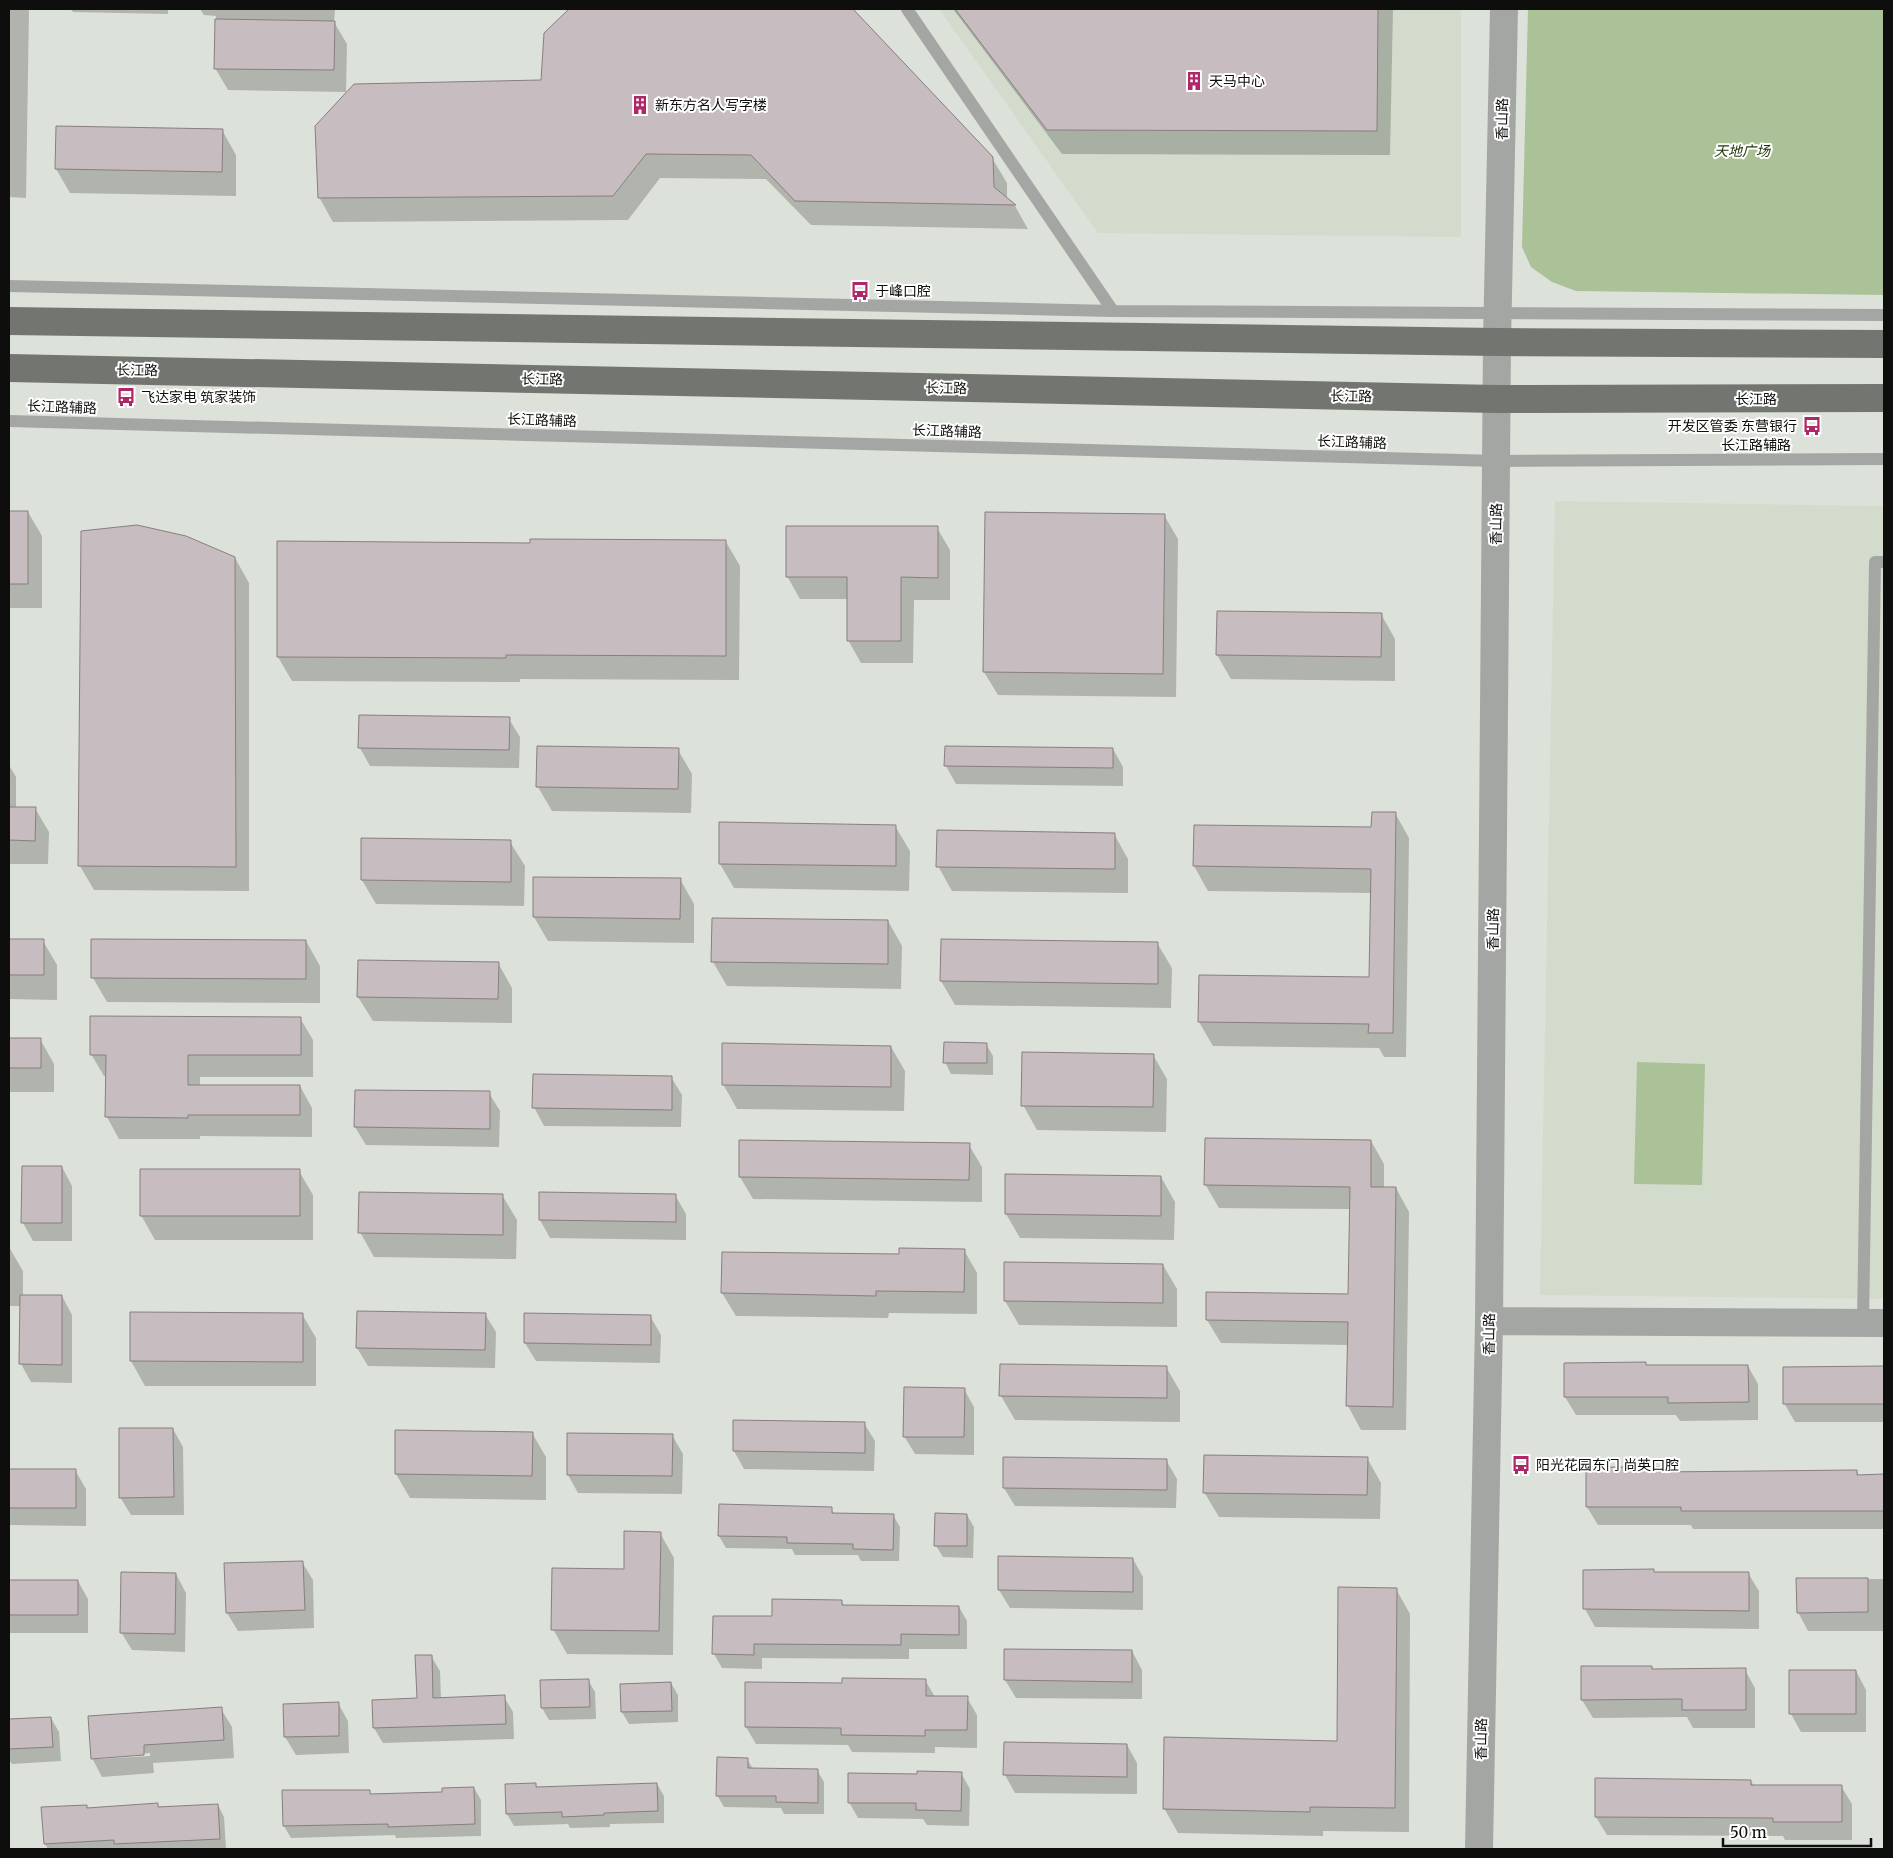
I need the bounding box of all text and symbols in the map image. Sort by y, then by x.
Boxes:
building icon: 天马中心 [1183,70,1205,92]
place label: 天马中心 [1209,72,1265,90]
building icon: 新东方名人写字楼 [629,94,651,116]
place label: 新东方名人写字楼 [655,96,767,114]
street label: 香山路 [1493,98,1511,140]
park label: 天地广场 [1714,142,1771,160]
bus stop icon: 于峰口腔 [849,280,871,302]
place label: 于峰口腔 [875,282,931,300]
street label: 长江路 [116,361,158,379]
street label: 长江路 [521,370,563,388]
street label: 长江路 [925,379,967,397]
bus stop icon: 飞达家电 筑家装饰 [115,386,137,408]
street label: 长江路 [1330,387,1372,405]
place label: 飞达家电 筑家装饰 [141,388,256,406]
street label: 长江路 [1735,390,1777,408]
street label: 长江路辅路 [27,397,97,417]
street label: 长江路辅路 [507,410,577,430]
bus stop icon: 开发区管委 东营银行 [1801,415,1823,437]
place label: 开发区管委 东营银行 [1668,417,1797,435]
street label: 长江路辅路 [912,421,982,441]
street label: 长江路辅路 [1317,432,1387,452]
street label: 长江路辅路 [1721,436,1791,454]
street label: 香山路 [1487,503,1505,545]
street label: 香山路 [1484,908,1502,950]
street label: 香山路 [1480,1313,1498,1355]
bus stop icon: 阳光花园东门 尚英口腔 [1510,1454,1532,1476]
place label: 阳光花园东门 尚英口腔 [1536,1456,1679,1474]
street label: 香山路 [1472,1718,1490,1760]
scale bar [1723,1816,1870,1848]
text: 50 m [1730,1823,1767,1842]

